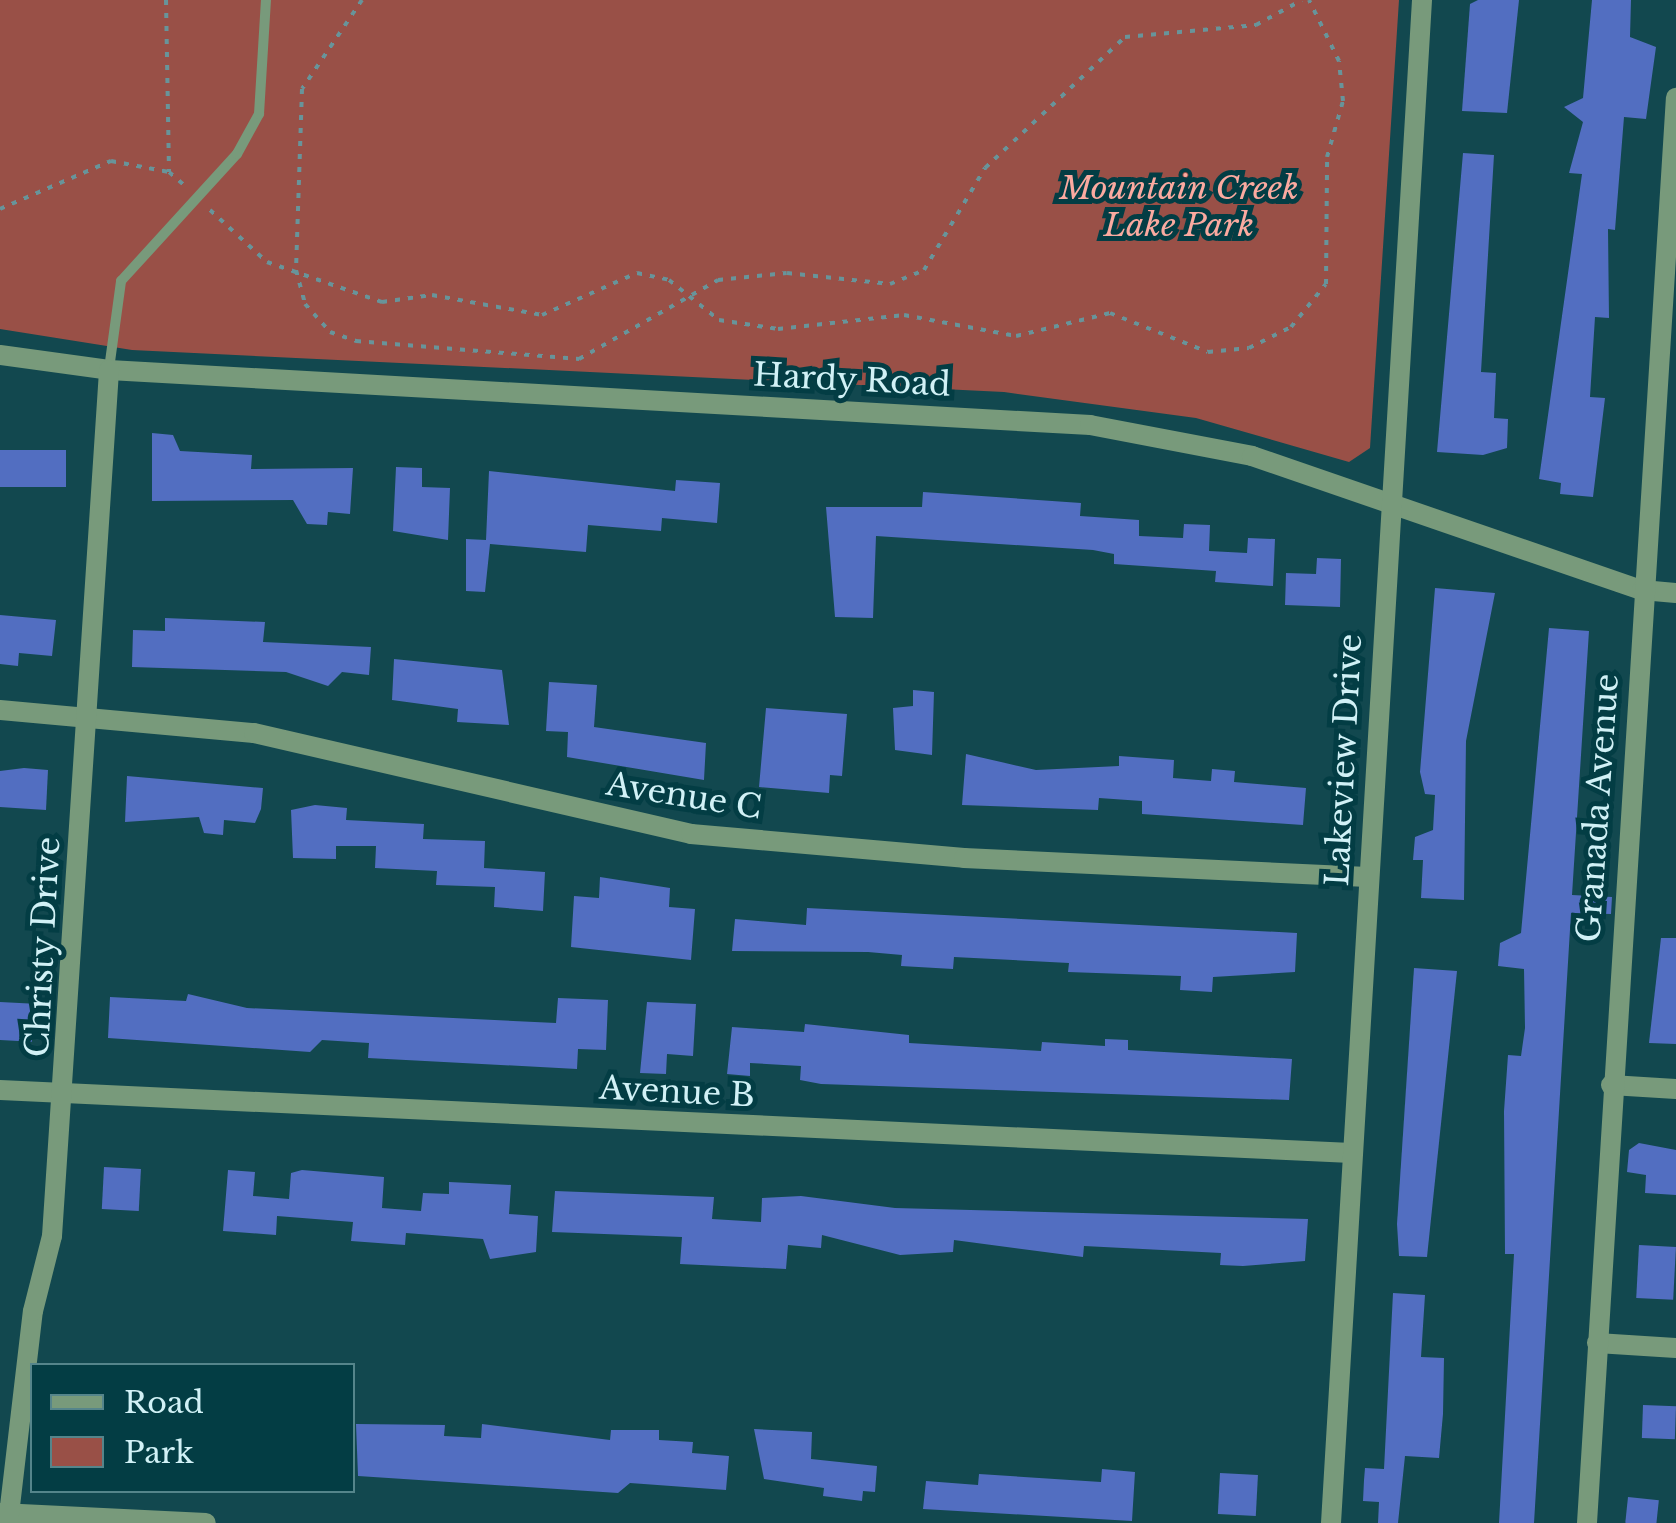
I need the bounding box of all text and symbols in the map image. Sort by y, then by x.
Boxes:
park label: Mountain Creek Lake Park [1059,170,1299,245]
street label: Hardy Road [752,356,952,404]
street label: Lakeview Drive [1318,632,1370,888]
street label: Granada Avenue [1569,672,1627,944]
street label: Avenue C [604,765,764,827]
street label: Christy Drive [18,835,68,1059]
street label: Avenue B [598,1069,756,1115]
legend [30,1363,355,1493]
text: Road [124,1384,204,1421]
text: Park [124,1434,194,1471]

